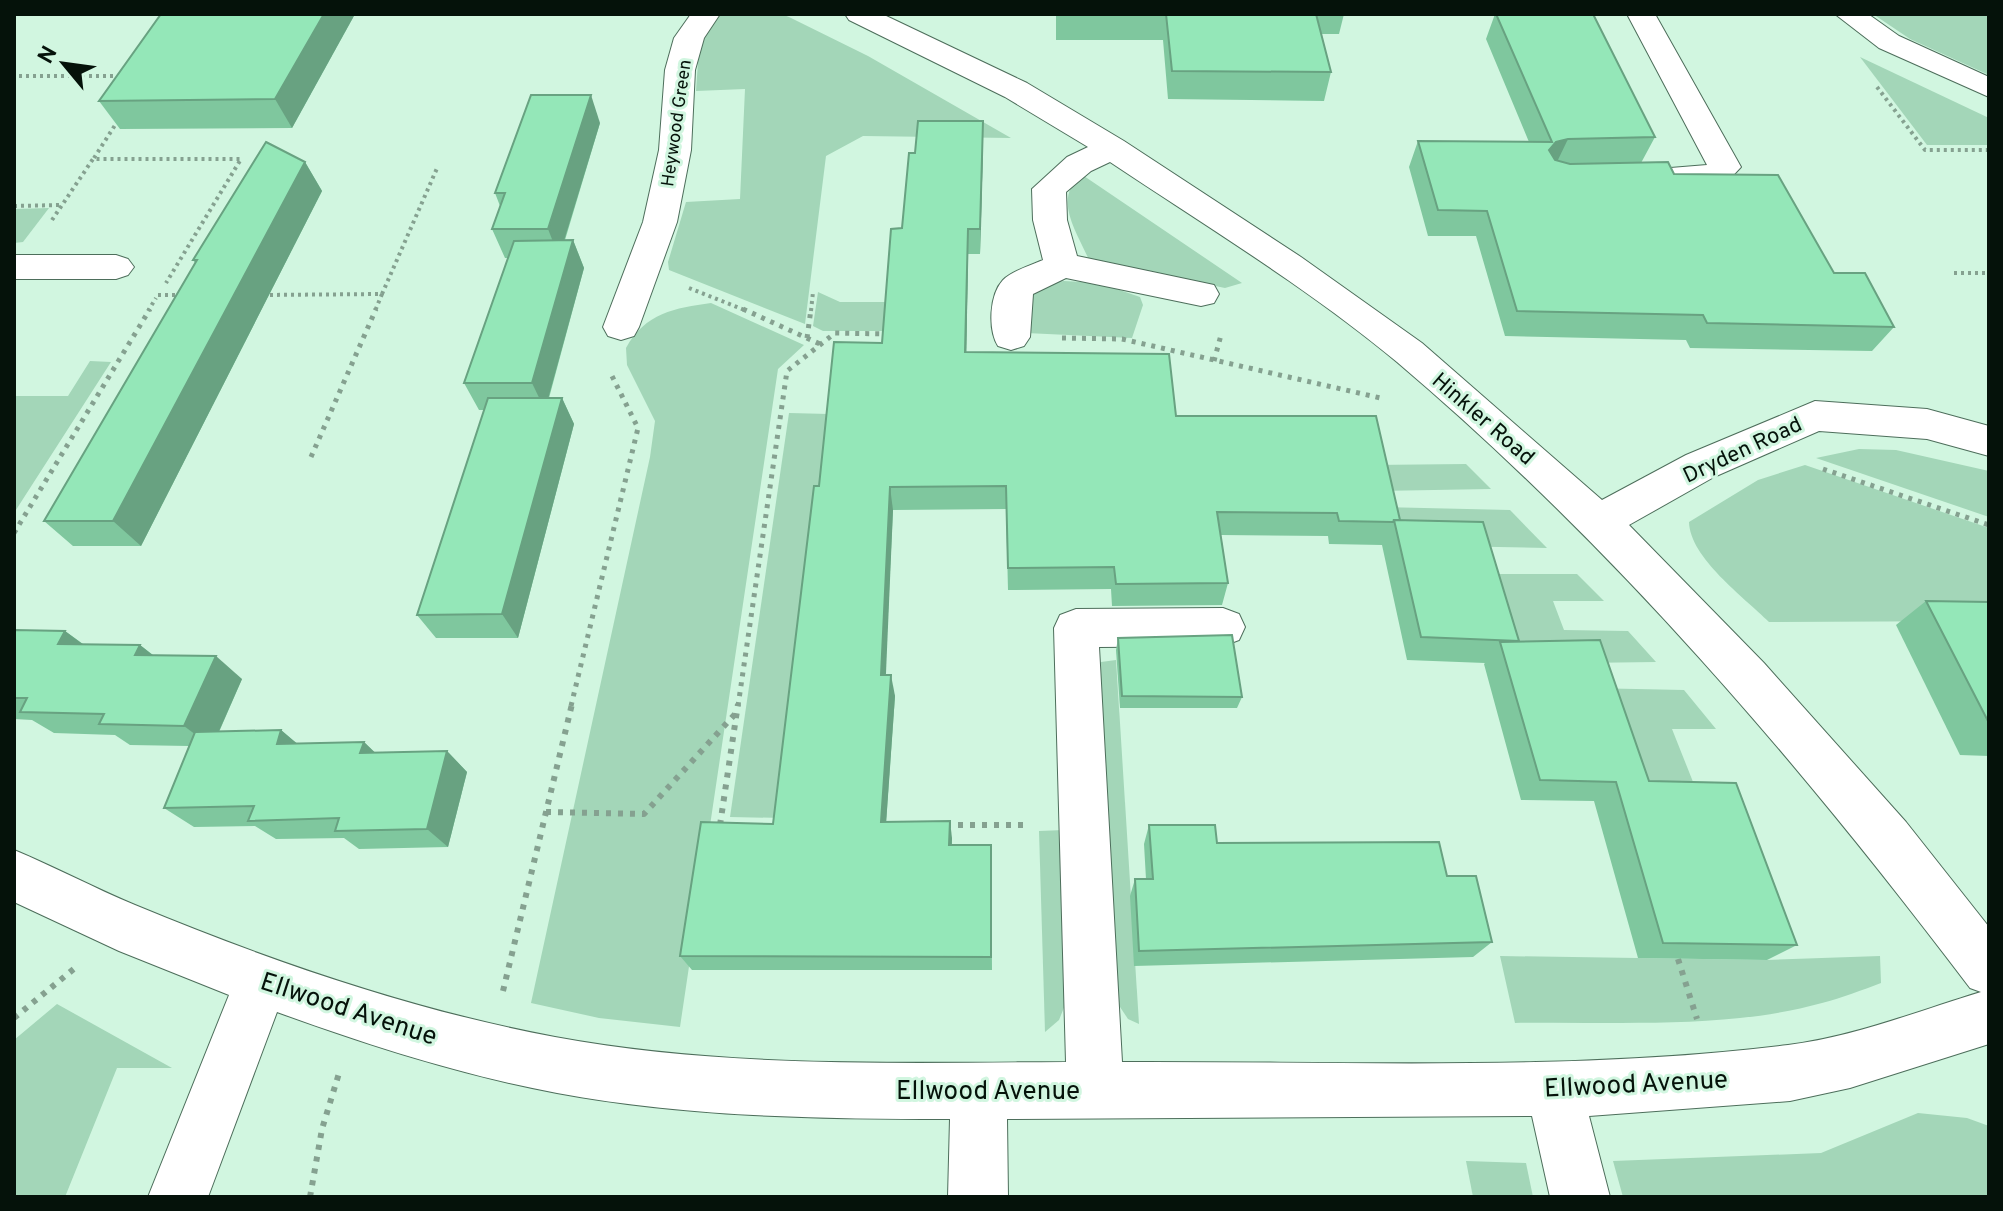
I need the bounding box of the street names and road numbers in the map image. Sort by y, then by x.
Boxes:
street label: Heywood Green [657,58,698,188]
street label: Hinkler Road [1425,368,1539,472]
street label: Dryden Road [1679,412,1807,491]
street label: Ellwood Avenue [256,966,441,1054]
street label: Ellwood Avenue [1543,1064,1729,1107]
street label: Ellwood Avenue [896,1076,1080,1109]

